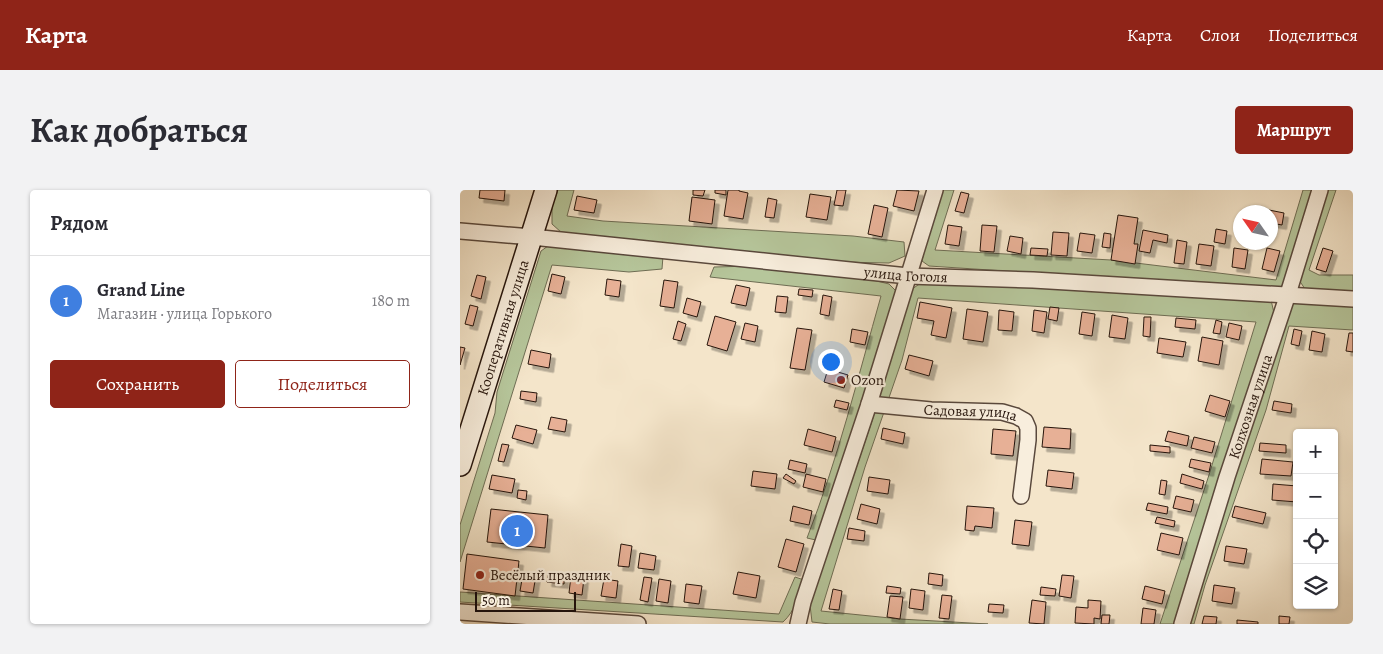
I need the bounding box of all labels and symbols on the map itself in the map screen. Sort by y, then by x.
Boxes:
north arrow [1233,205,1278,250]
street label: Кооперативная улица [472,257,534,398]
street label: улица Гоголя [862,261,948,287]
your location [818,349,844,375]
street label: Колхозная улица [1224,351,1277,462]
place label: Ozon [851,370,884,390]
marker: Ozon [835,374,847,386]
street label: Садовая улица [923,399,1020,426]
pin: 1 [501,512,533,550]
place label: Весёлый праздник [490,565,611,585]
marker: Весёлый праздник [474,569,486,581]
scale bar [475,589,576,612]

